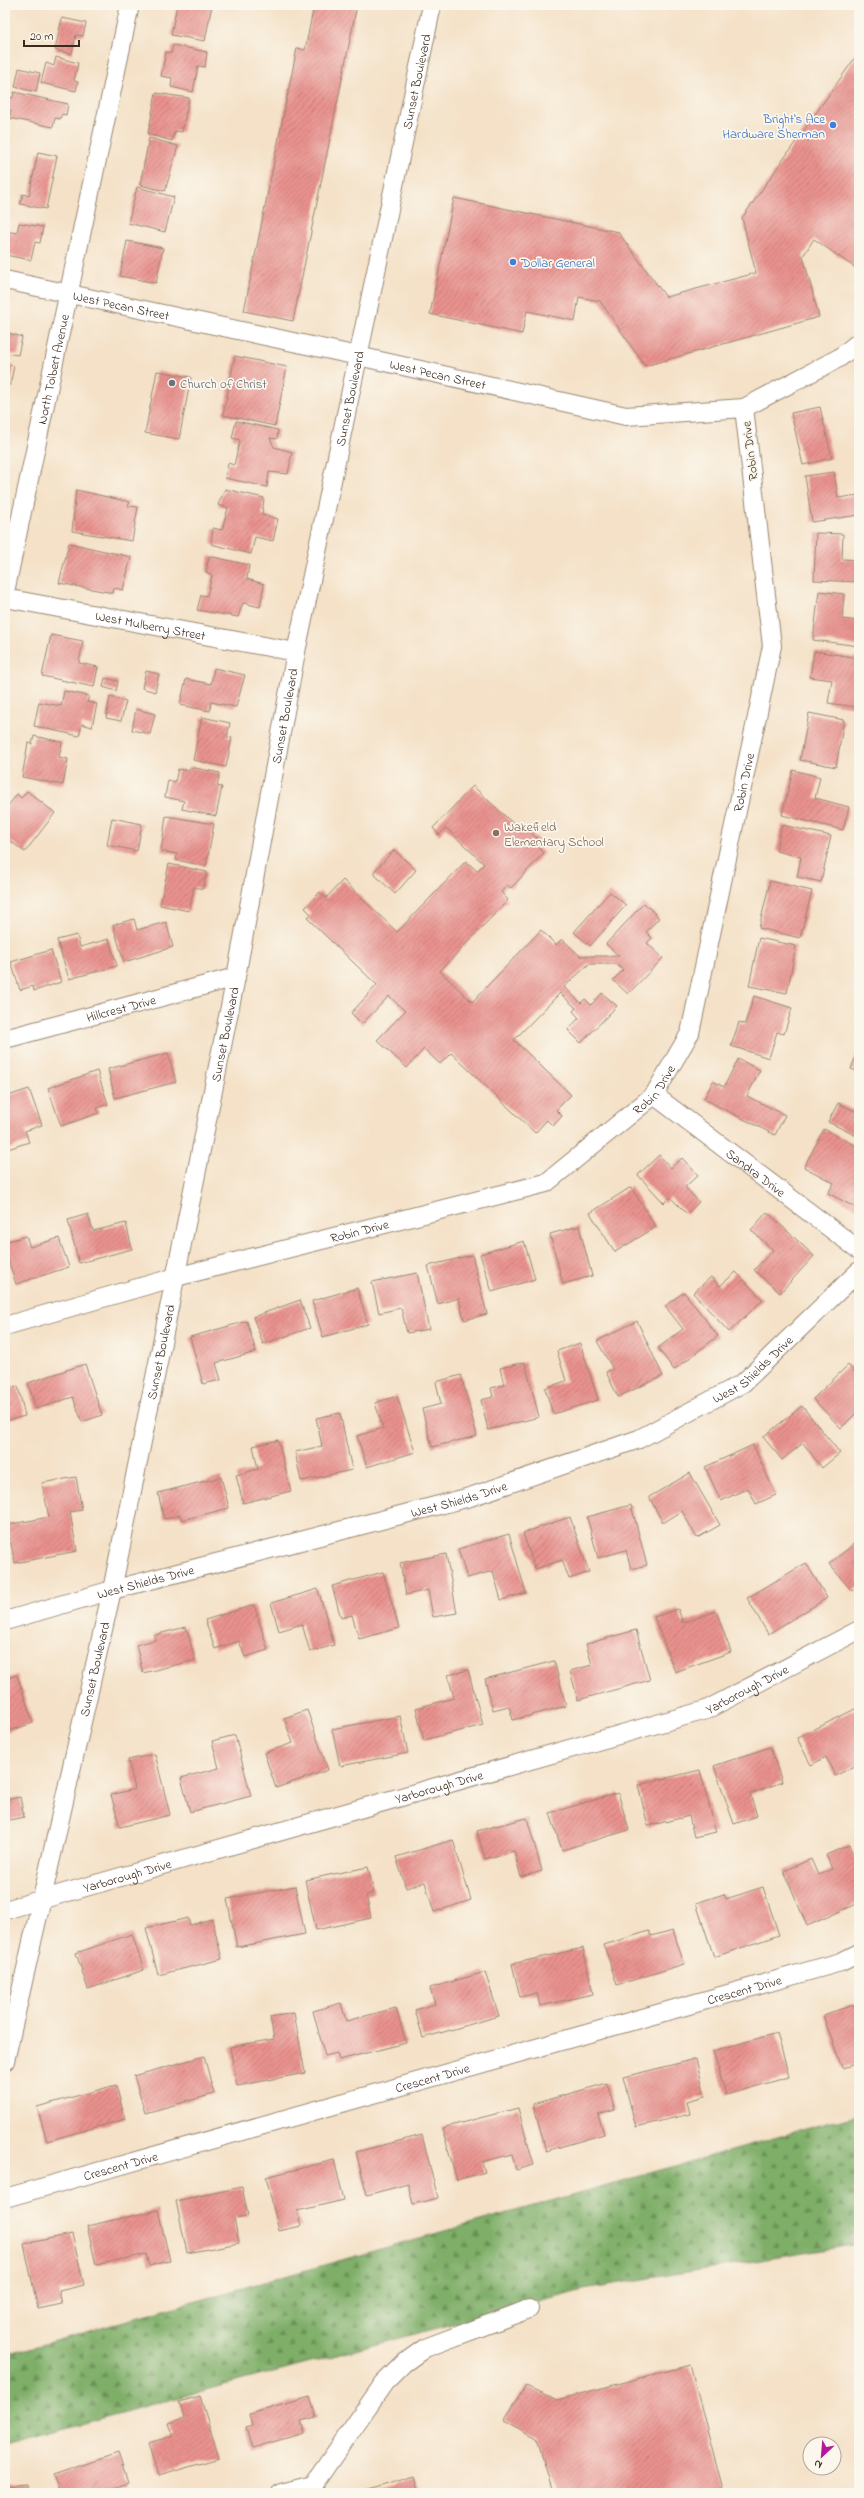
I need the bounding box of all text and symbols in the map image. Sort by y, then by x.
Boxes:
scale bar [24,22,79,48]
text: 20 m [30,28,53,46]
street label: Sunset Boulevard [398,32,437,131]
place label: Bright's Ace Hardware Sherman [723,110,825,144]
marker: Bright's Ace Hardware Sherman [828,120,838,130]
place label: Dollar General [520,254,595,273]
marker: Dollar General [508,257,518,267]
street label: West Pecan Street [71,287,172,326]
street label: North Tolbert Avenue [33,312,75,426]
street label: Sunset Boulevard [332,349,370,448]
street label: West Pecan Street [388,355,488,395]
place label: Church of Christ [180,375,267,394]
marker: Church of Christ [167,378,177,388]
street label: Robin Drive [737,420,764,482]
street label: West Mulberry Street [94,607,208,646]
street label: Sunset Boulevard [268,666,304,765]
street label: Robin Drive [729,751,760,814]
place label: Wakefield Elementary School [504,818,604,853]
marker: Wakefield Elementary School [491,828,501,838]
street label: Sunset Boulevard [207,985,245,1084]
street label: Hillcrest Drive [84,991,158,1028]
street label: Robin Drive [629,1062,681,1120]
street label: Sandra Drive [721,1145,789,1202]
street label: Robin Drive [328,1215,391,1248]
street label: Sunset Boulevard [143,1302,181,1401]
street label: West Shields Drive [709,1332,798,1409]
street label: West Shields Drive [409,1477,510,1523]
street label: West Shields Drive [95,1561,197,1605]
street label: Sunset Boulevard [76,1619,116,1719]
street label: Yarborough Drive [703,1660,792,1719]
street label: Yarborough Drive [393,1766,486,1809]
street label: Yarborough Drive [81,1855,174,1898]
street label: Crescent Drive [705,1971,784,2010]
street label: Crescent Drive [393,2059,472,2098]
street label: Crescent Drive [82,2147,160,2186]
north arrow [802,2436,842,2476]
text: N [811,2455,825,2473]

